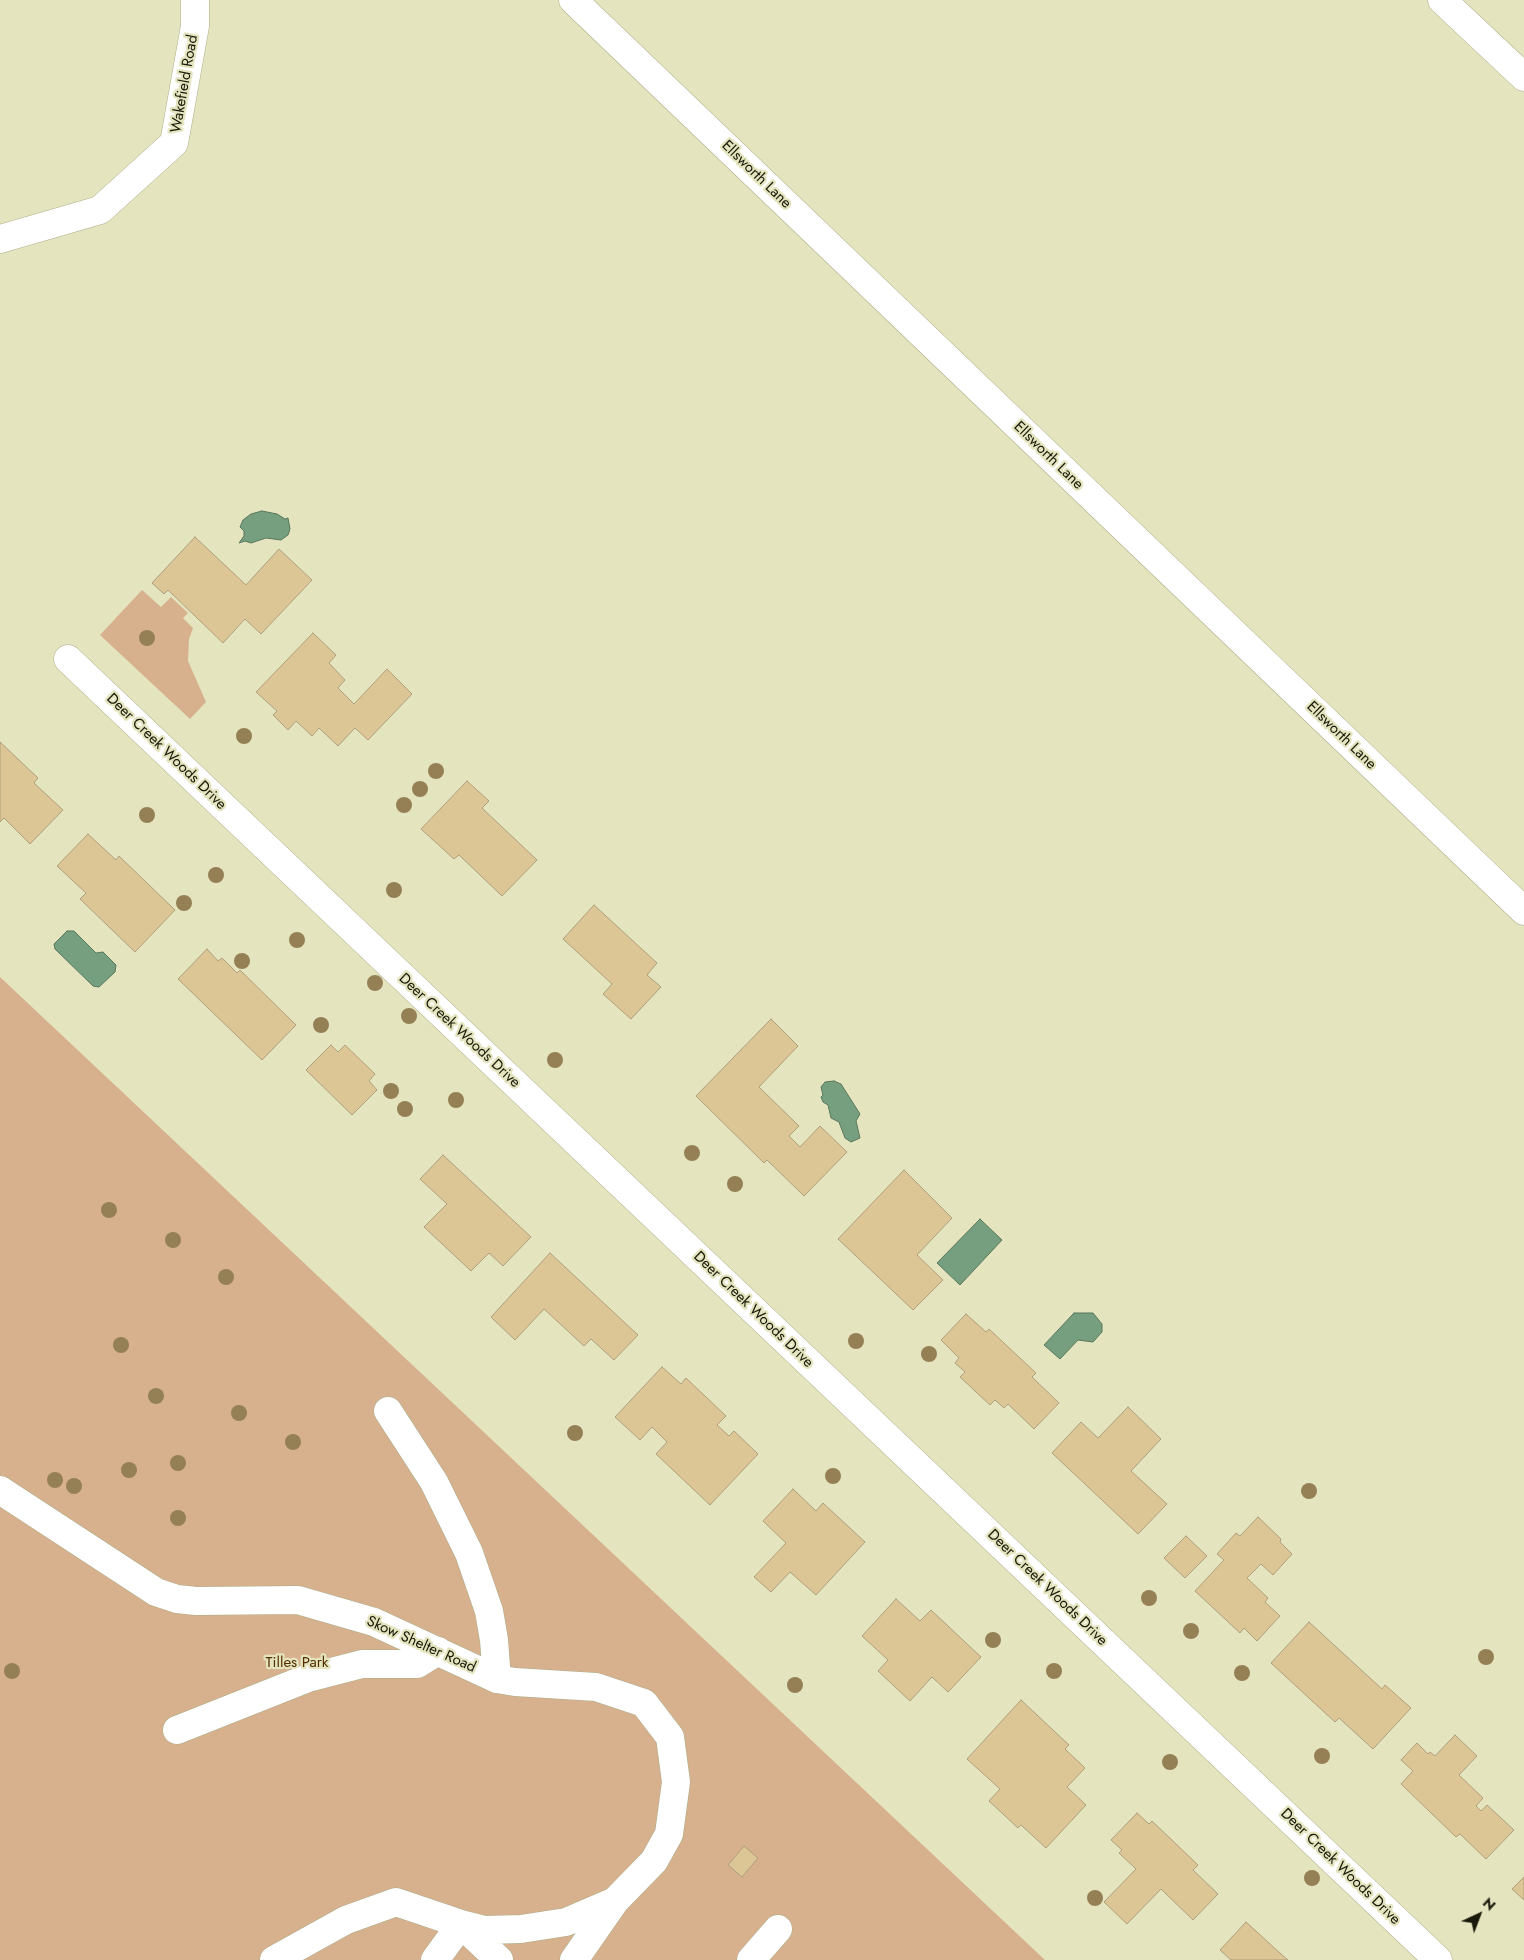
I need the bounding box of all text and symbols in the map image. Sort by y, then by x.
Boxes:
street label: Wakefield Road [168,33,202,135]
street label: Ellsworth Lane [717,137,795,213]
street label: Ellsworth Lane [1009,418,1087,494]
street label: Deer Creek Woods Drive [102,690,230,814]
street label: Ellsworth Lane [1302,698,1380,774]
street label: Deer Creek Woods Drive [395,970,523,1092]
street label: Deer Creek Woods Drive [689,1248,817,1372]
street label: Deer Creek Woods Drive [983,1526,1111,1650]
street label: Skow Shelter Road [364,1613,478,1677]
park label: Tilles Park [266,1654,328,1672]
street label: Deer Creek Woods Drive [1276,1805,1404,1929]
north arrow [1454,1890,1504,1940]
text: N [1478,1893,1500,1915]

